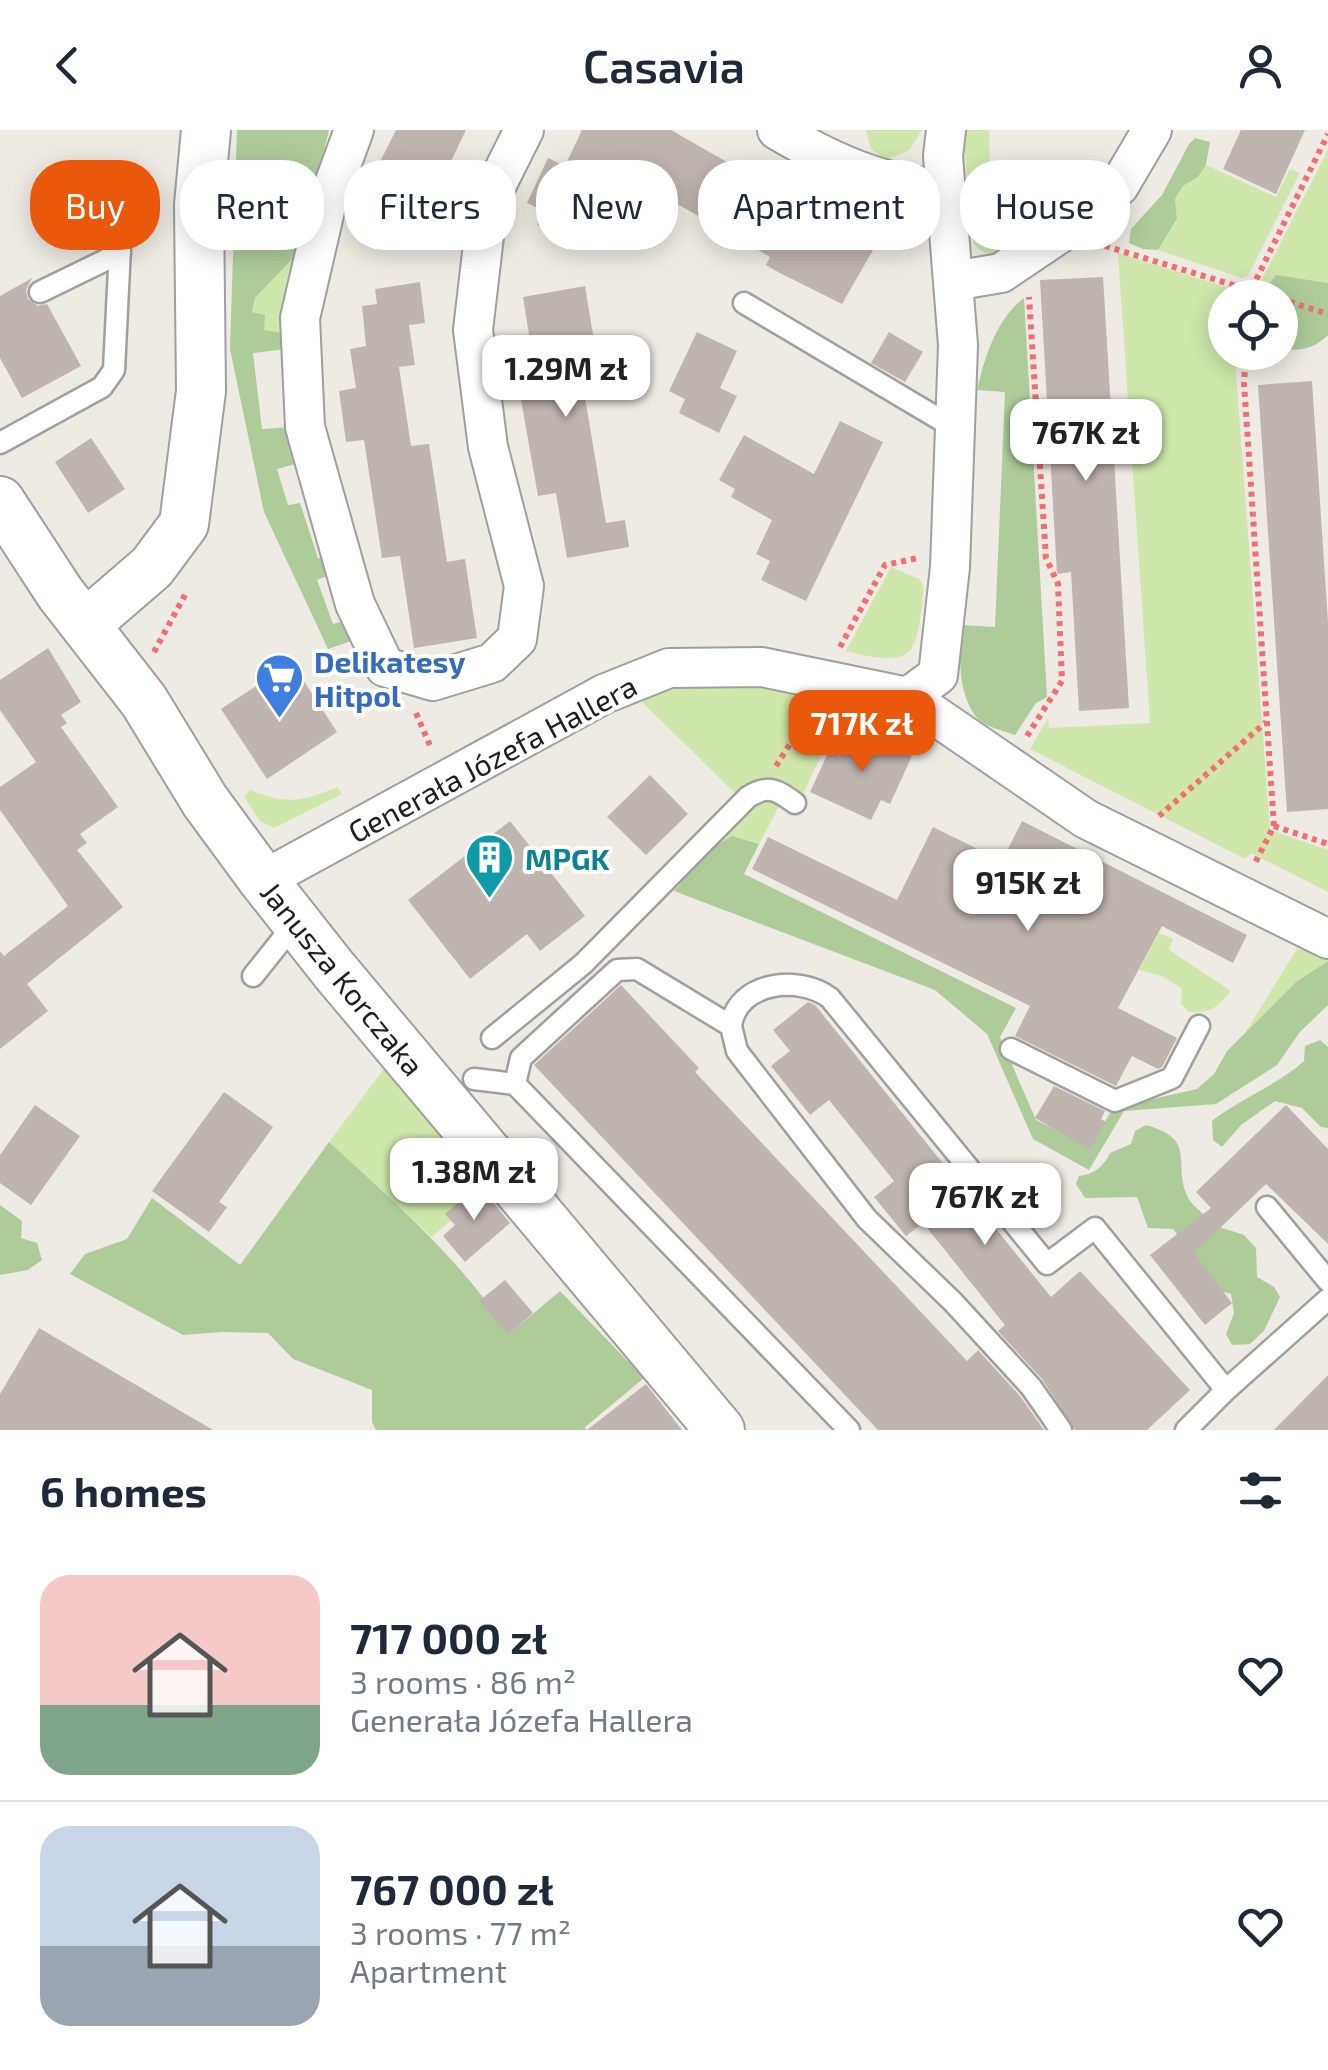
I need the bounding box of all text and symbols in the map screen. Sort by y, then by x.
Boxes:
icon: back [40,38,95,93]
text: Casavia [583,38,745,92]
icon: person [1233,38,1288,93]
chip: Buy [30,160,160,250]
chip: Rent [180,160,324,250]
chip: Filters [344,160,516,250]
chip: New [536,160,678,250]
chip: Apartment [698,160,940,250]
chip: House [960,160,1130,250]
map controls [1208,280,1298,370]
button: locate [1208,280,1298,370]
pin: 1.29M zł [463,335,669,420]
text: 1.29M zł [504,348,628,386]
pin: 767K zł [994,399,1178,484]
text: 767K zł [1032,412,1140,450]
place label: Delikatesy Hitpol [314,643,465,713]
supermarket icon: Delikatesy Hitpol [253,652,305,720]
street label: Generała Józefa Hallera [342,667,642,849]
pin: 717K zł [770,690,954,775]
text: 717K zł [811,703,913,741]
building icon: MPGK [464,832,516,900]
place label: MPGK [525,840,609,876]
pin: 915K zł [936,849,1120,934]
text: 915K zł [975,862,1081,900]
street label: Janusza Korczaka [254,874,432,1082]
pin: 1.38M zł [371,1138,577,1223]
text: 1.38M zł [412,1151,536,1189]
pin: 767K zł [893,1163,1077,1248]
text: 767K zł [931,1176,1039,1214]
icon: filters [1233,1463,1288,1518]
text: 6 homes [40,1465,207,1515]
text: 717 000 zł [350,1612,547,1662]
icon: home [120,1615,240,1735]
icon: heart [1233,1648,1288,1703]
text: 3 rooms · 86 m² [350,1662,576,1700]
text: Generała Józefa Hallera [350,1700,693,1738]
text: 767 000 zł [350,1863,554,1913]
icon: home [120,1866,240,1986]
icon: heart [1233,1899,1288,1954]
text: 3 rooms · 77 m² [350,1913,571,1951]
text: Apartment [350,1951,507,1989]

